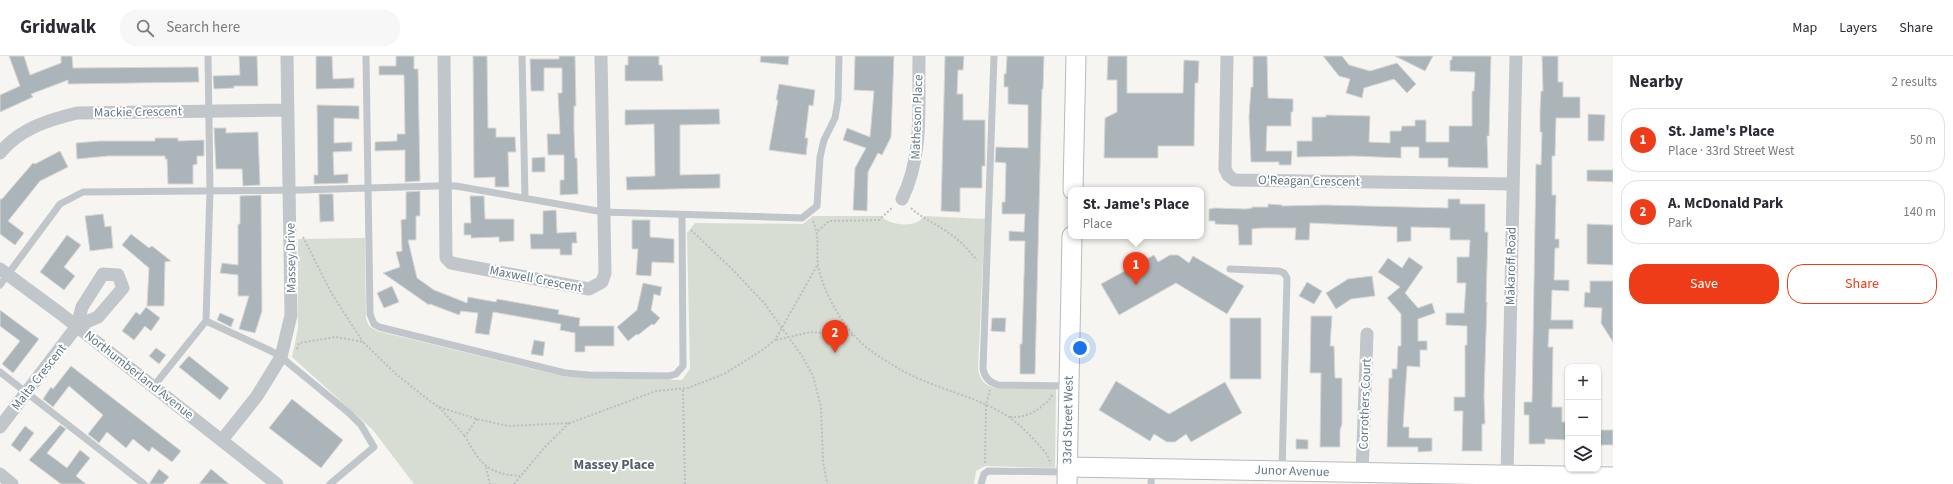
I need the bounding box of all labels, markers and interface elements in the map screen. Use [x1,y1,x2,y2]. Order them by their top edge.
search box [120,10,400,46]
text: Gridwalk [20,14,96,41]
icon: search [134,17,156,39]
text: Search here [166,17,240,38]
text: Map [1792,18,1817,38]
text: Layers [1839,18,1877,38]
text: Share [1899,18,1933,38]
text: Nearby [1629,70,1683,94]
text: 2 results [1892,73,1937,91]
street label: Matheson Place [907,74,927,160]
street label: Mackie Crescent [94,102,183,122]
text: St. Jame's Place [1668,121,1775,142]
text: 1 [1640,131,1646,149]
text: 50 m [1910,131,1936,149]
text: Place · 33rd Street West [1668,142,1794,160]
street label: O'Reagan Crescent [1258,171,1361,191]
popup [1068,187,1204,239]
text: A. McDonald Park [1668,193,1783,214]
text: St. Jame's Place [1083,194,1189,215]
text: 2 [1640,203,1646,221]
text: 140 m [1903,203,1936,221]
text: Park [1668,214,1692,232]
text: Place [1083,215,1112,233]
street label: Massey Drive [281,223,301,293]
street label: Makaroff Road [1501,227,1521,305]
pin: 1 [1123,252,1149,285]
street label: Maxwell Crescent [488,261,584,297]
button: Save [1629,264,1779,304]
button: Share [1787,264,1937,304]
pin: 2 [822,320,848,353]
street label: Northumberland Avenue [81,327,197,423]
your location [1070,338,1090,358]
street label: Malta Crescent [7,340,71,414]
street label: Corrothers Court [1354,358,1376,450]
map controls [1565,364,1601,472]
button: + [1565,364,1601,400]
street label: 33rd Street West [1058,375,1078,464]
button: − [1565,400,1601,436]
button: layers [1565,436,1601,472]
district label: Massey Place [574,455,654,475]
street label: Junor Avenue [1254,461,1330,481]

